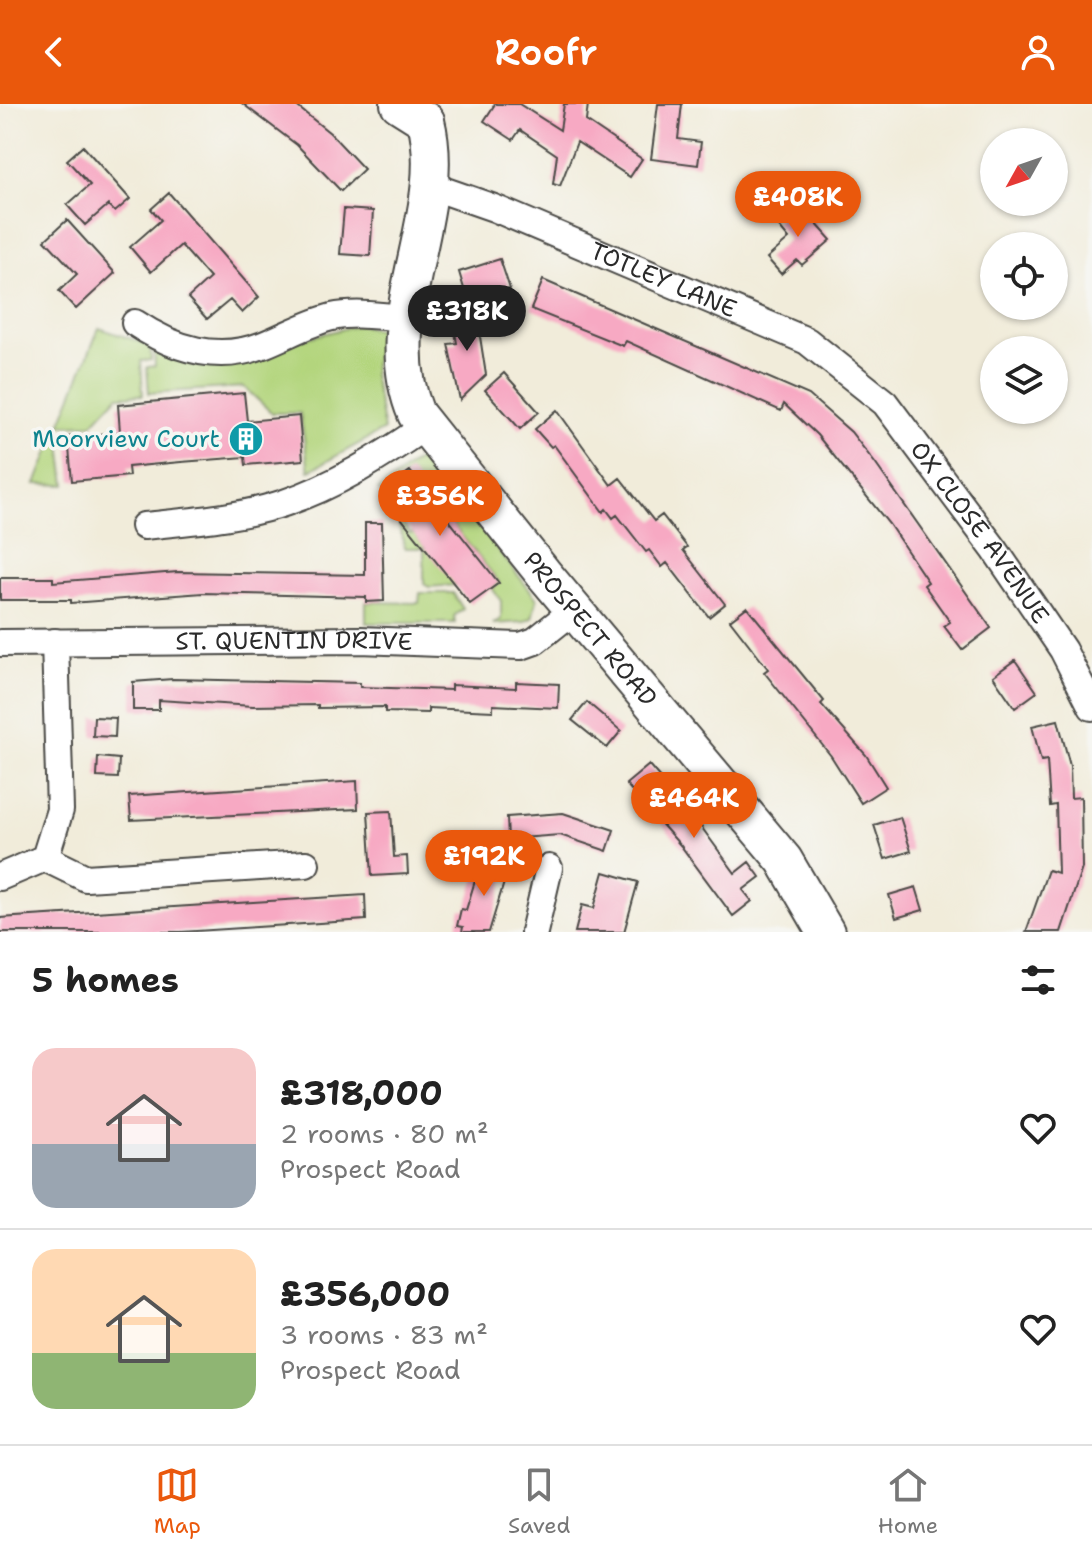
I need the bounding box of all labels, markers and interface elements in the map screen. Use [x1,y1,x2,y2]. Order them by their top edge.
text: Roofr [495,28,597,77]
icon: back [32,30,76,74]
icon: person [1016,30,1060,74]
north arrow [980,128,1068,216]
map controls [980,128,1068,424]
pin: £408K [742,171,854,239]
text: £408K [753,179,843,214]
button: locate [980,232,1068,320]
street label: TOTLEY LANE [585,235,742,325]
pin: £318K [411,285,523,353]
text: £318K [426,293,508,328]
button: layers [980,336,1068,424]
building icon: Moorview Court [227,420,265,458]
place label: Moorview Court [32,423,220,455]
street label: OX CLOSE AVENUE [903,435,1056,630]
pin: £356K [384,470,496,538]
text: £356K [396,478,484,513]
street label: PROSPECT ROAD [516,545,664,713]
street label: ST. QUENTIN DRIVE [175,624,413,658]
pin: £464K [638,772,750,840]
text: £464K [649,780,739,815]
pin: £192K [428,830,540,898]
text: £192K [443,838,525,873]
text: 5 homes [32,957,179,1003]
icon: filters [1016,958,1060,1002]
text: £318,000 [280,1070,443,1116]
icon: home [96,1080,192,1176]
icon: heart [1016,1106,1060,1150]
text: 2 rooms · 80 m² [280,1116,489,1151]
text: Prospect Road [280,1151,461,1186]
text: £356,000 [280,1271,450,1317]
icon: home [96,1281,192,1377]
icon: heart [1016,1307,1060,1351]
text: 3 rooms · 83 m² [280,1317,488,1352]
text: Prospect Road [280,1352,461,1387]
tab: Map [154,1463,201,1540]
tab: Saved [508,1463,571,1540]
tab: Home [878,1463,938,1540]

